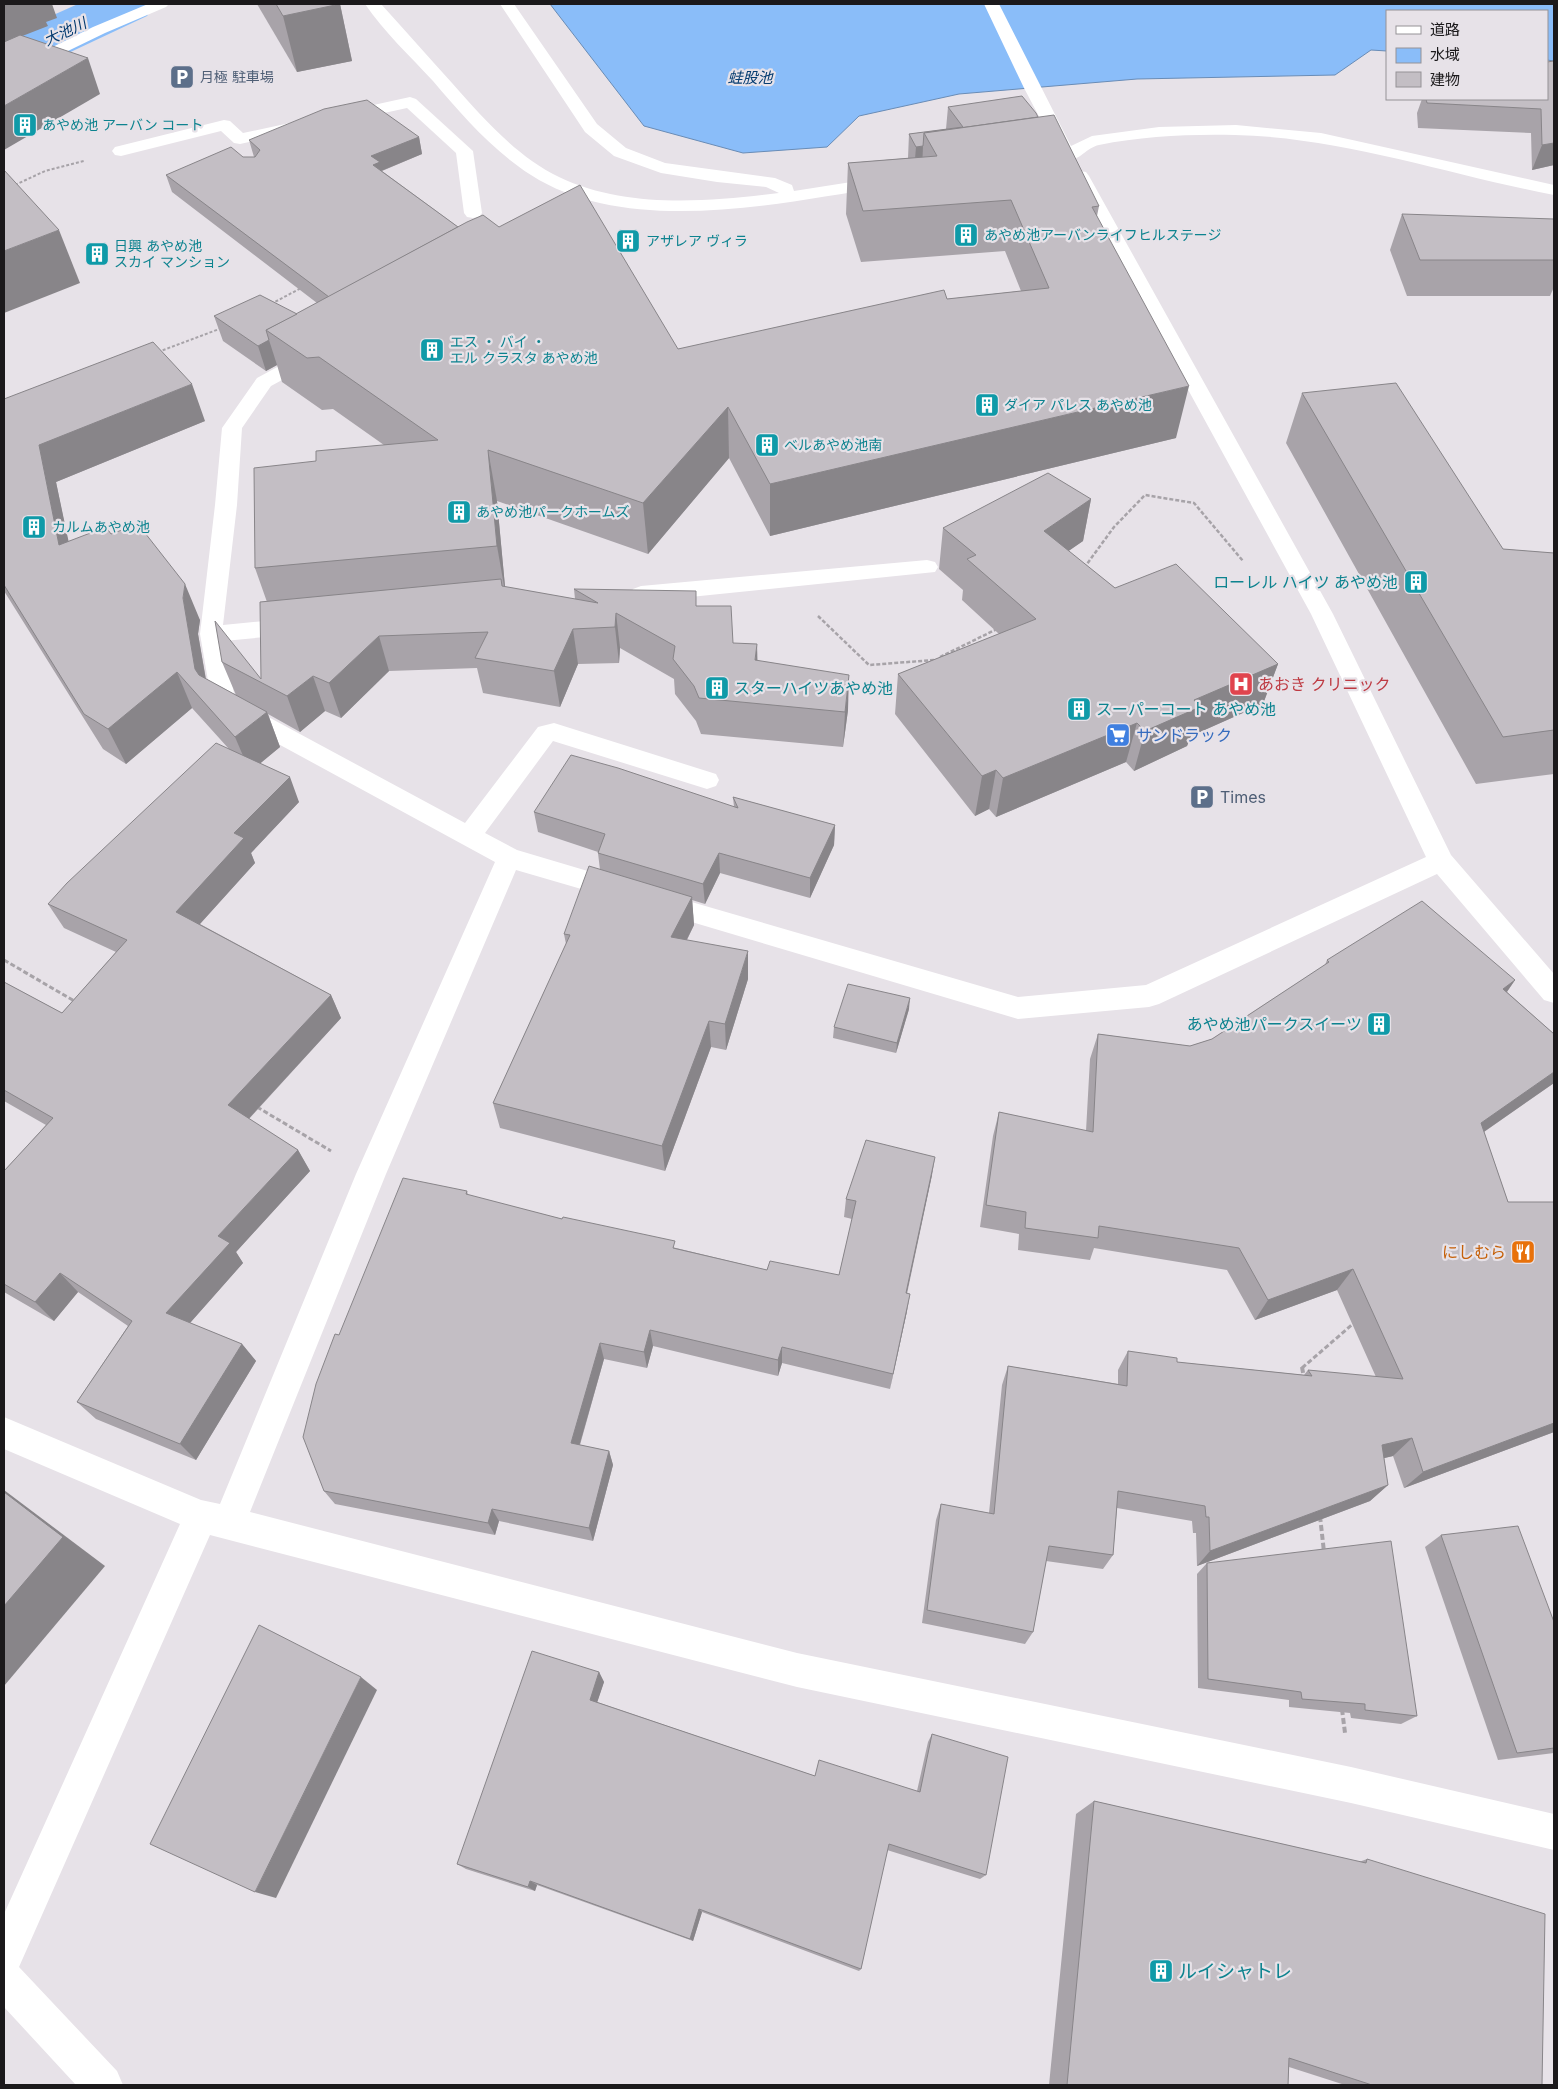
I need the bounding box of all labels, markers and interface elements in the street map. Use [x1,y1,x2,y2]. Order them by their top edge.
legend [1386,10,1548,100]
water label: 大池川 [40,13,91,50]
text: 道路 [1430,20,1460,39]
text: 水域 [1430,45,1460,64]
parking icon: 月極 駐車場 [169,64,195,90]
place label: 月極 駐車場 [200,68,274,85]
water label: 蛙股池 [727,68,774,87]
text: 建物 [1430,70,1460,89]
building icon: あやめ池 アーバン コート [12,112,38,138]
place label: あやめ池 アーバン コート [42,116,204,133]
building icon: あやめ池アーバンライフヒルステージ [953,222,979,248]
place label: あやめ池アーバンライフヒルステージ [984,226,1221,243]
building icon: アザレア ヴィラ [615,228,641,254]
place label: アザレア ヴィラ [646,232,748,249]
place label: 日興 あやめ池 スカイ マンション [114,237,230,270]
building icon: 日興 あやめ池 スカイ マンション [84,241,110,267]
place label: エス ・ バイ ・ エル クラスタ あやめ池 [450,333,598,366]
building icon: エス ・ バイ ・ エル クラスタ あやめ池 [419,337,445,363]
building icon: ダイア パレス あやめ池 [974,392,1000,418]
place label: ダイア パレス あやめ池 [1004,396,1152,413]
building icon: ベルあやめ池南 [754,432,780,458]
place label: ベルあやめ池南 [784,436,882,453]
building icon: あやめ池パークホームズ [446,499,472,525]
place label: あやめ池パークホームズ [476,503,630,520]
building icon: カルムあやめ池 [21,514,47,540]
place label: カルムあやめ池 [52,518,150,535]
building icon: ローレル ハイツ あやめ池 [1403,569,1429,595]
place label: ローレル ハイツ あやめ池 [1213,572,1398,592]
hospital icon: あおき クリニック [1228,671,1254,697]
place label: あおき クリニック [1258,674,1391,694]
building icon: スターハイツあやめ池 [704,675,730,701]
place label: スターハイツあやめ池 [734,678,893,698]
building icon: スーパーコート あやめ池 [1066,696,1092,722]
place label: スーパーコート あやめ池 [1096,699,1276,719]
supermarket icon: サンドラック [1105,722,1131,748]
place label: サンドラック [1136,725,1232,745]
parking icon: Times [1189,784,1215,810]
place label: Times [1220,787,1266,807]
building icon: あやめ池パークスイーツ [1366,1011,1392,1037]
place label: あやめ池パークスイーツ [1187,1014,1362,1034]
restaurant icon: にしむら [1510,1239,1536,1265]
place label: にしむら [1442,1242,1506,1262]
building icon: ルイシャトレ [1148,1958,1174,1984]
place label: ルイシャトレ [1178,1960,1292,1983]

